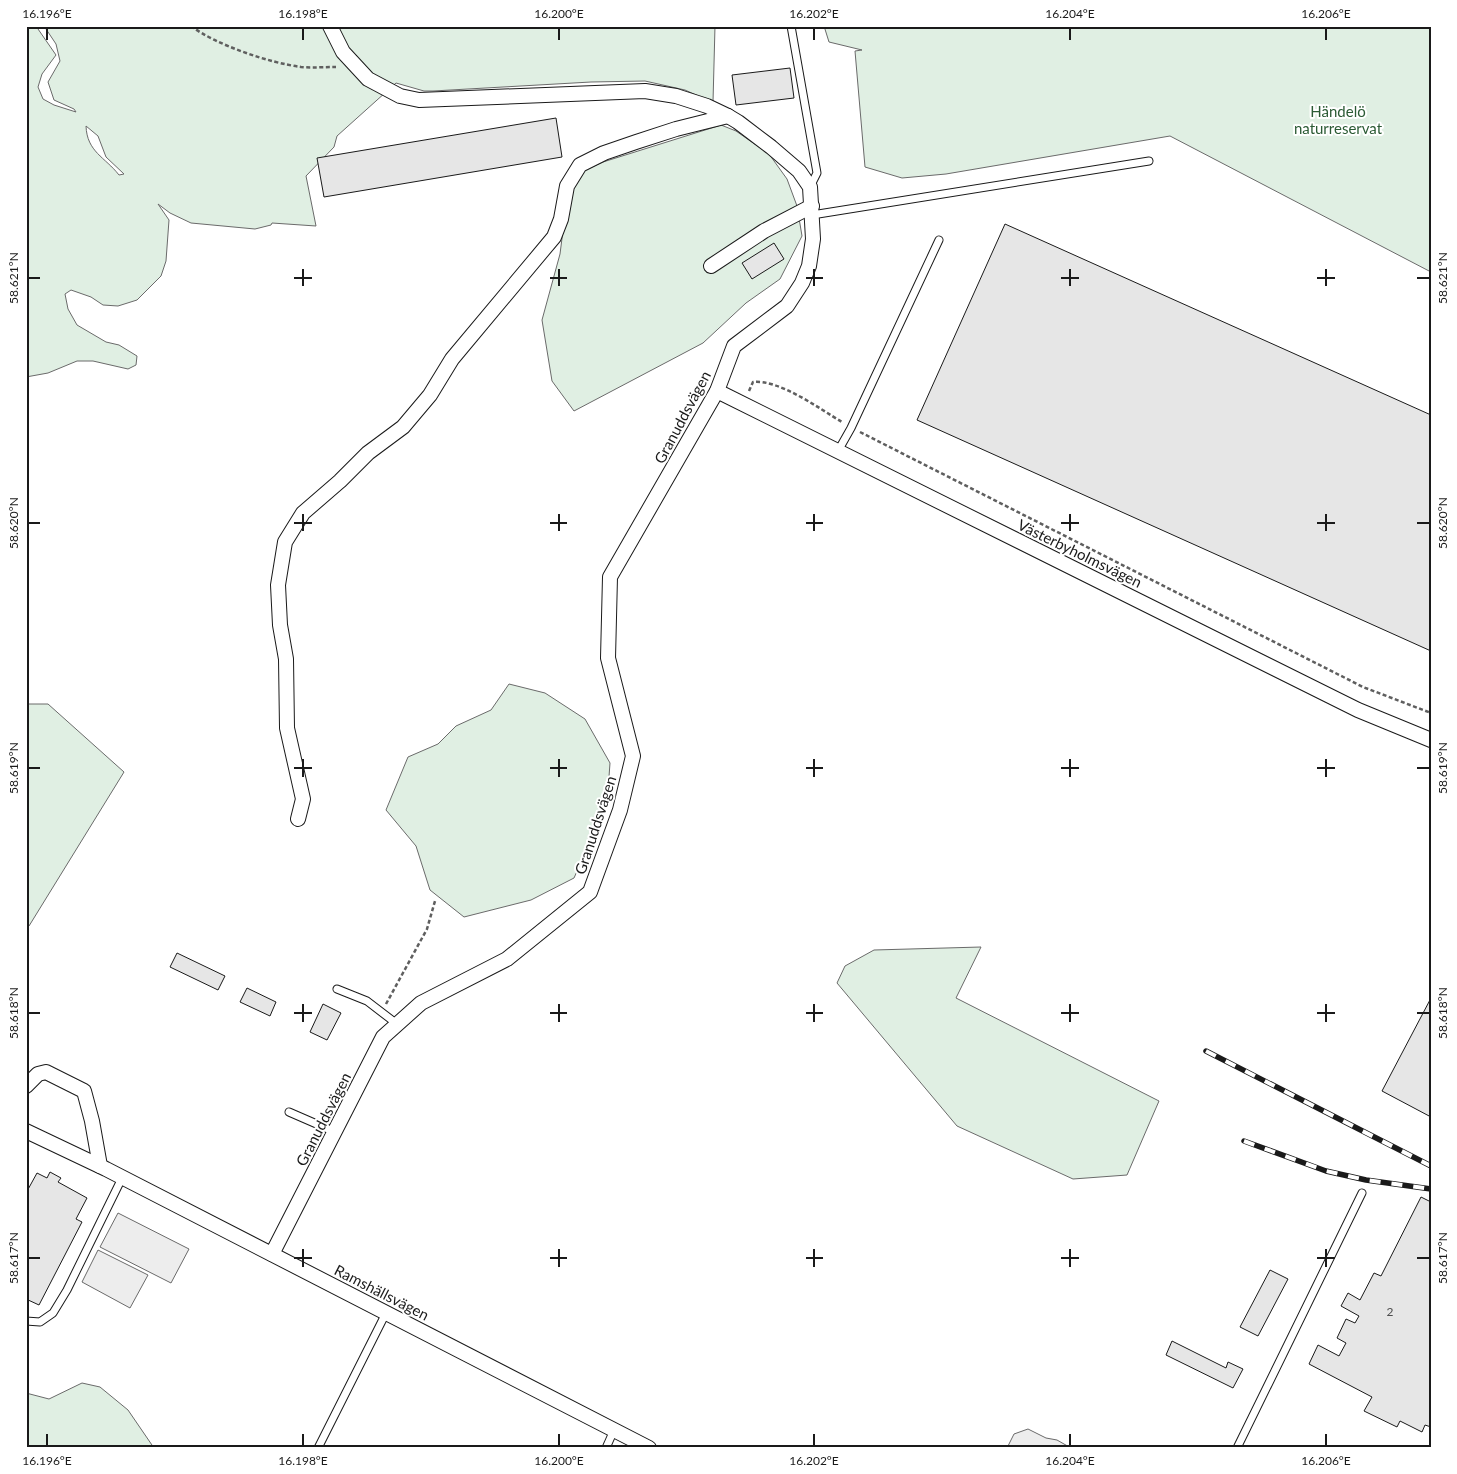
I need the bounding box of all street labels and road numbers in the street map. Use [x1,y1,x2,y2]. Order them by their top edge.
street label: Granuddsvägen [650,368,714,466]
street label: Västerbyholmsvägen [1015,515,1145,591]
street label: Granuddsvägen [571,773,619,877]
street label: Granuddsvägen [292,1069,354,1169]
street label: Ramshällsvägen [332,1260,432,1324]

